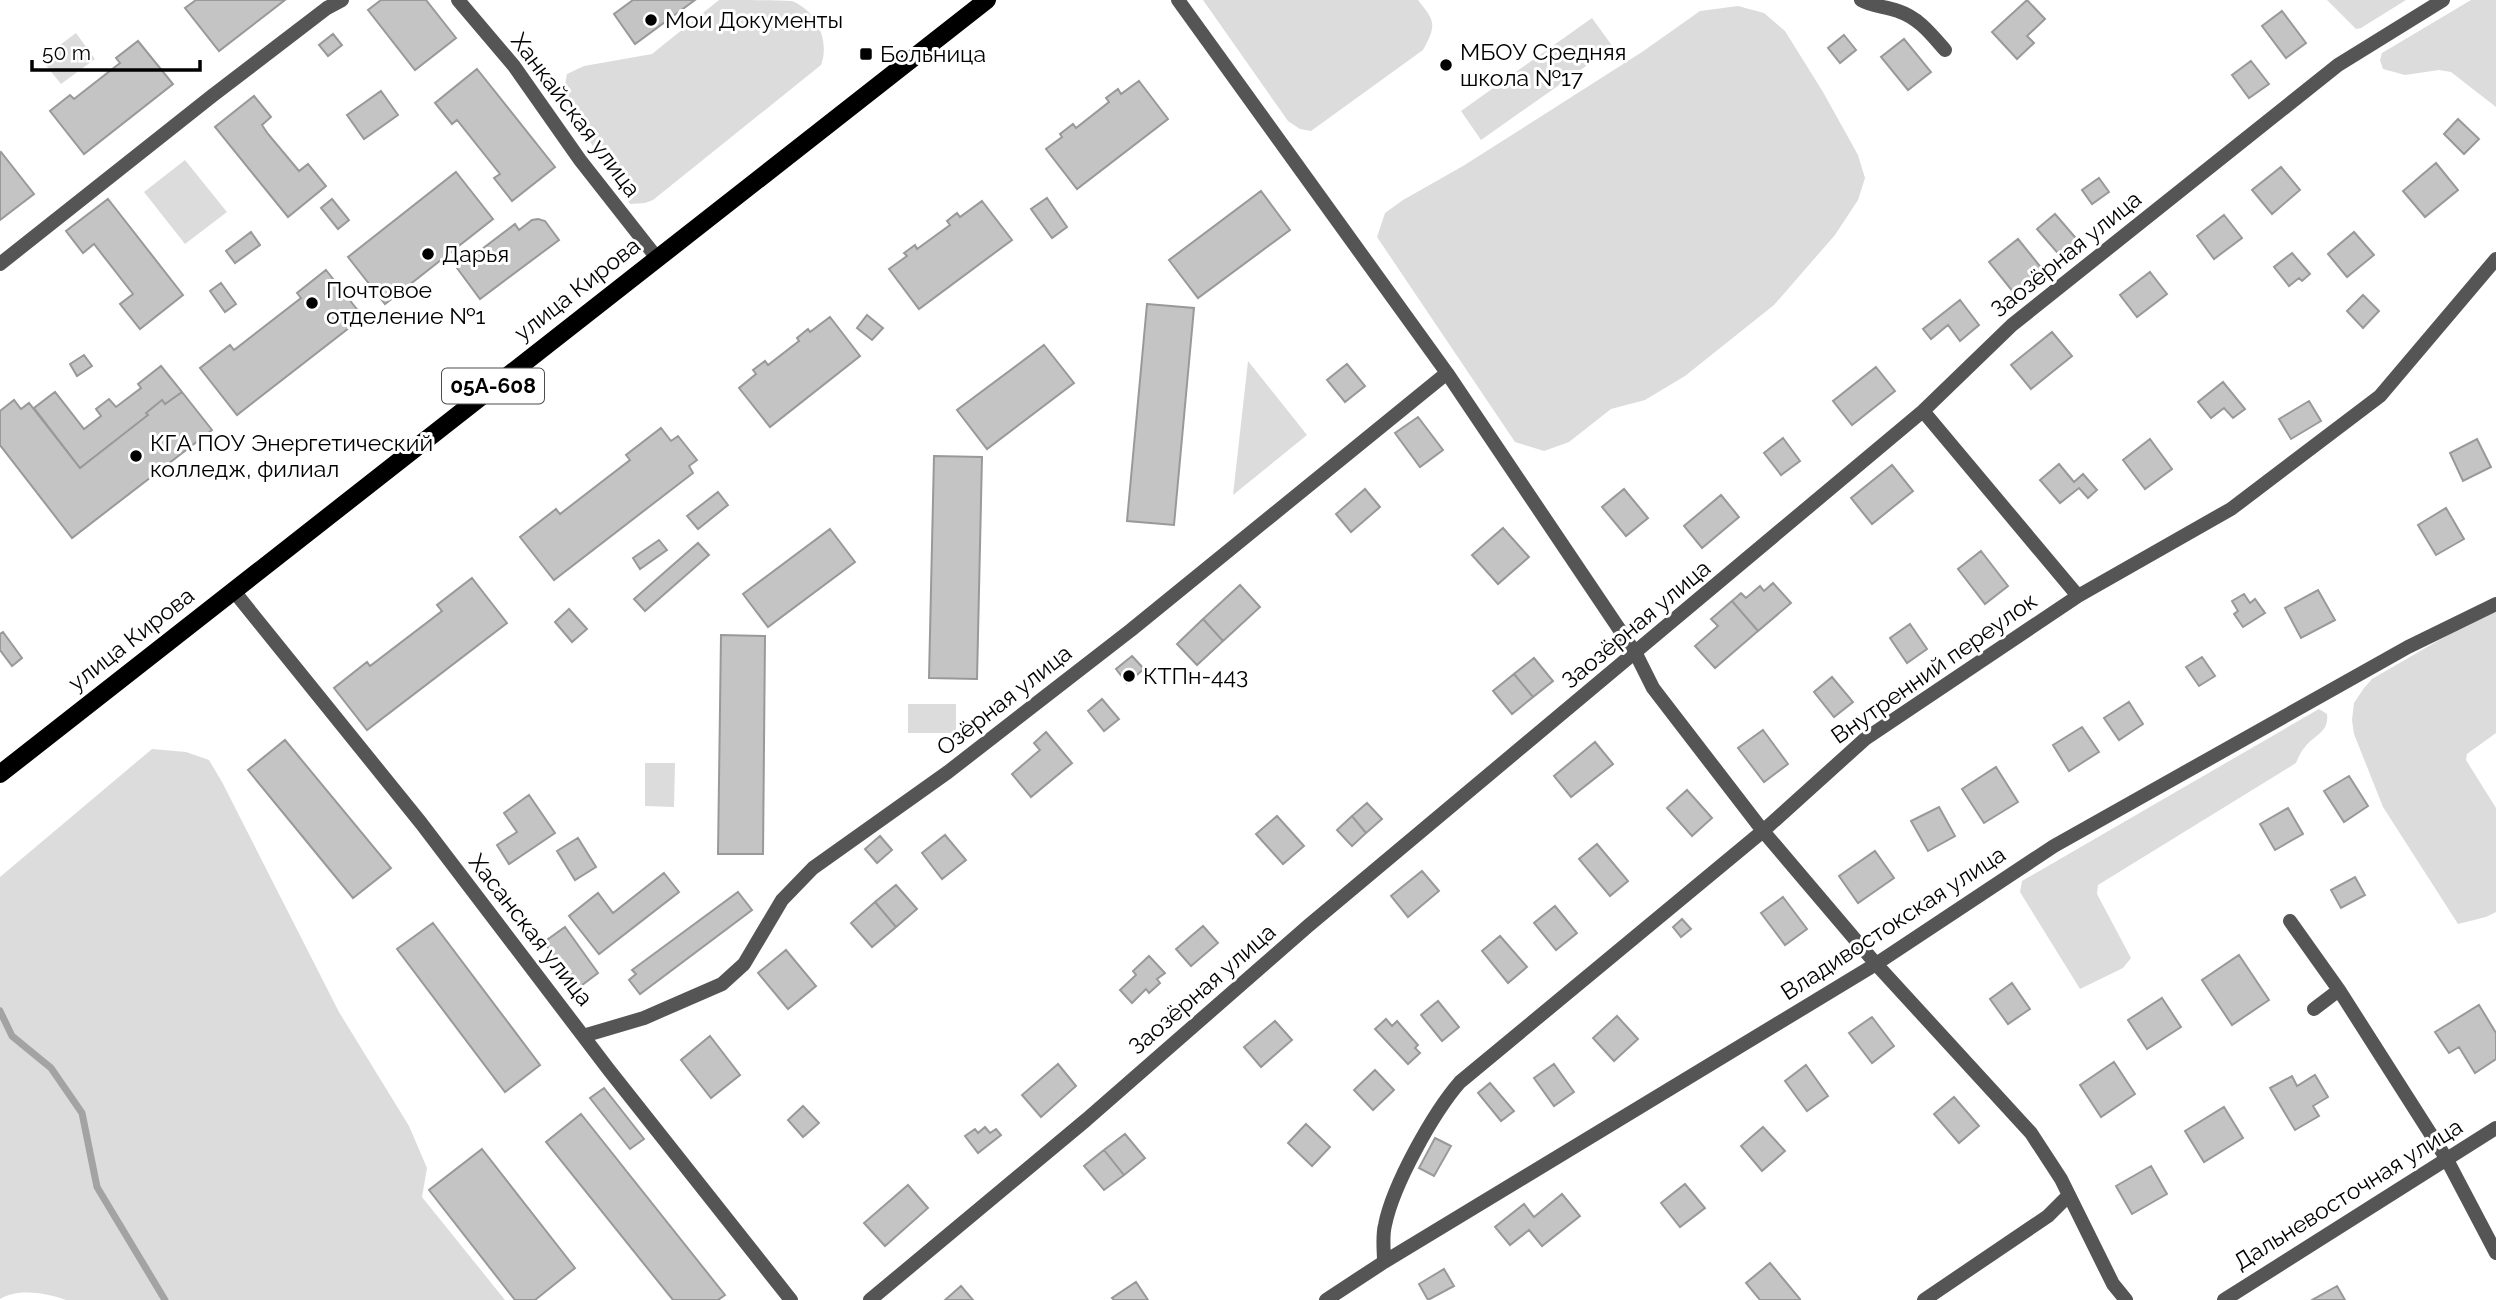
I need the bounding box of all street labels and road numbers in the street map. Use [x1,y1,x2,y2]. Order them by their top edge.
street label: Ханкайская улица [506,28,647,202]
street label: Заозёрная улица [1985,185,2146,322]
street label: улица Кирова [509,231,645,346]
road number: 05А-608 [442,368,544,404]
street label: Заозёрная улица [1556,554,1715,693]
street label: улица Кирова [63,581,199,696]
street label: Внутренний переулок [1826,586,2042,749]
street label: Озёрная улица [931,639,1077,761]
street label: Владивостокская улица [1776,840,2010,1005]
street label: Хасанская улица [464,849,599,1011]
street label: Заозёрная улица [1123,918,1280,1060]
street label: Дальневосточная улица [2229,1112,2467,1275]

